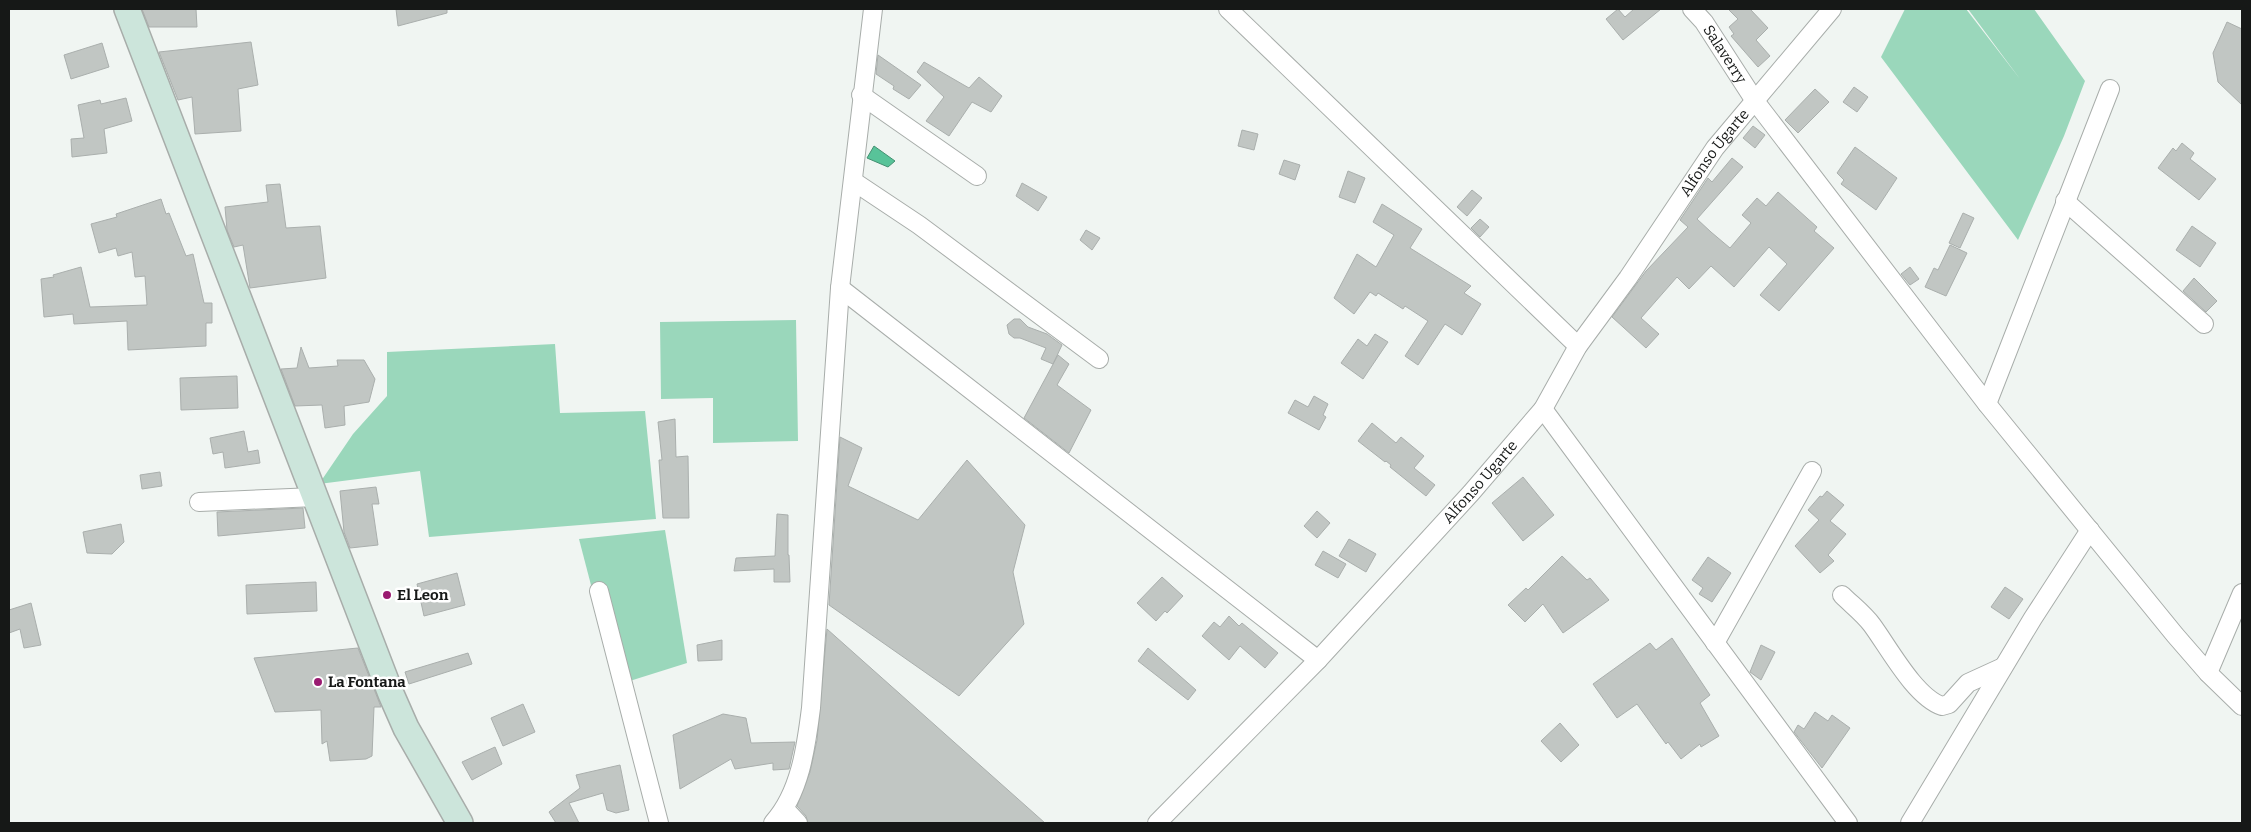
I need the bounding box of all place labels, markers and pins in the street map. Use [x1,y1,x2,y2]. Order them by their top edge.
place label: El Leon [397,586,449,604]
marker: El Leon [381,589,393,601]
place label: La Fontana [328,673,406,691]
marker: La Fontana [312,676,324,688]

